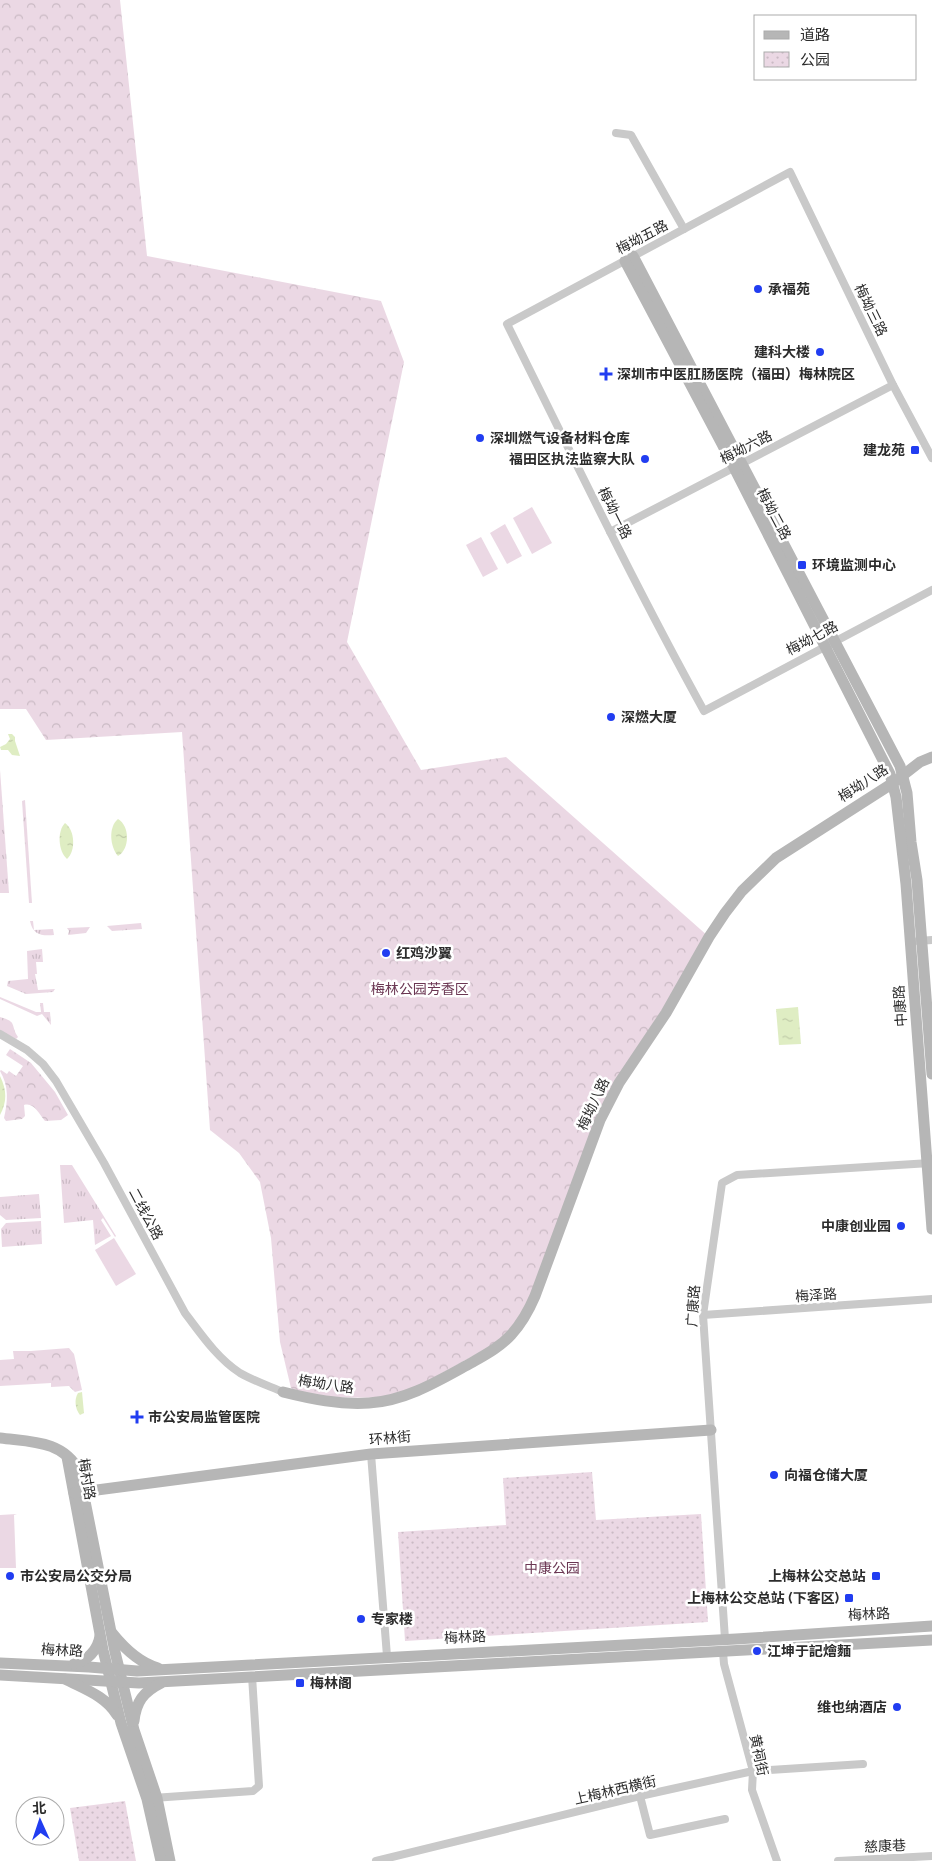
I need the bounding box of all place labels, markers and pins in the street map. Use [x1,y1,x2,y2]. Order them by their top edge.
place label: 承福苑 [768,281,810,297]
marker: 承福苑 [752,283,764,295]
place label: 建科大楼 [754,344,810,360]
marker: 建科大楼 [814,346,826,358]
place label: 深圳市中医肛肠医院（福田）梅林院区 [617,366,855,382]
marker: 深圳市中医肛肠医院（福田）梅林院区 [599,367,613,381]
place label: 深圳燃气设备材料仓库 [490,430,630,446]
marker: 深圳燃气设备材料仓库 [474,432,486,444]
place label: 建龙苑 [863,442,905,458]
marker: 建龙苑 [909,444,921,456]
place label: 福田区执法监察大队 [509,451,635,467]
marker: 福田区执法监察大队 [639,453,651,465]
place label: 环境监测中心 [812,557,896,573]
marker: 环境监测中心 [796,559,808,571]
place label: 深燃大厦 [621,709,677,725]
marker: 深燃大厦 [605,711,617,723]
place label: 红鸡沙翼 [396,945,452,961]
marker: 红鸡沙翼 [380,947,392,959]
place label: 中康创业园 [821,1218,891,1234]
marker: 中康创业园 [895,1220,907,1232]
place label: 市公安局监管医院 [148,1409,260,1425]
marker: 市公安局监管医院 [130,1410,144,1424]
place label: 向福仓储大厦 [784,1467,868,1483]
marker: 向福仓储大厦 [768,1469,780,1481]
place label: 市公安局公交分局 [20,1568,132,1584]
place label: 上梅林公交总站 [768,1568,866,1584]
marker: 市公安局公交分局 [4,1570,16,1582]
marker: 上梅林公交总站 [870,1570,882,1582]
place label: 上梅林公交总站 (下客区) [687,1590,839,1606]
marker: 上梅林公交总站 (下客区) [843,1592,855,1604]
place label: 专家楼 [371,1611,413,1627]
marker: 专家楼 [355,1613,367,1625]
place label: 江坤于記燴麵 [767,1643,851,1659]
marker: 江坤于記燴麵 [751,1645,763,1657]
place label: 梅林阁 [310,1675,352,1691]
marker: 梅林阁 [294,1677,306,1689]
place label: 维也纳酒店 [817,1699,887,1715]
marker: 维也纳酒店 [891,1701,903,1713]

